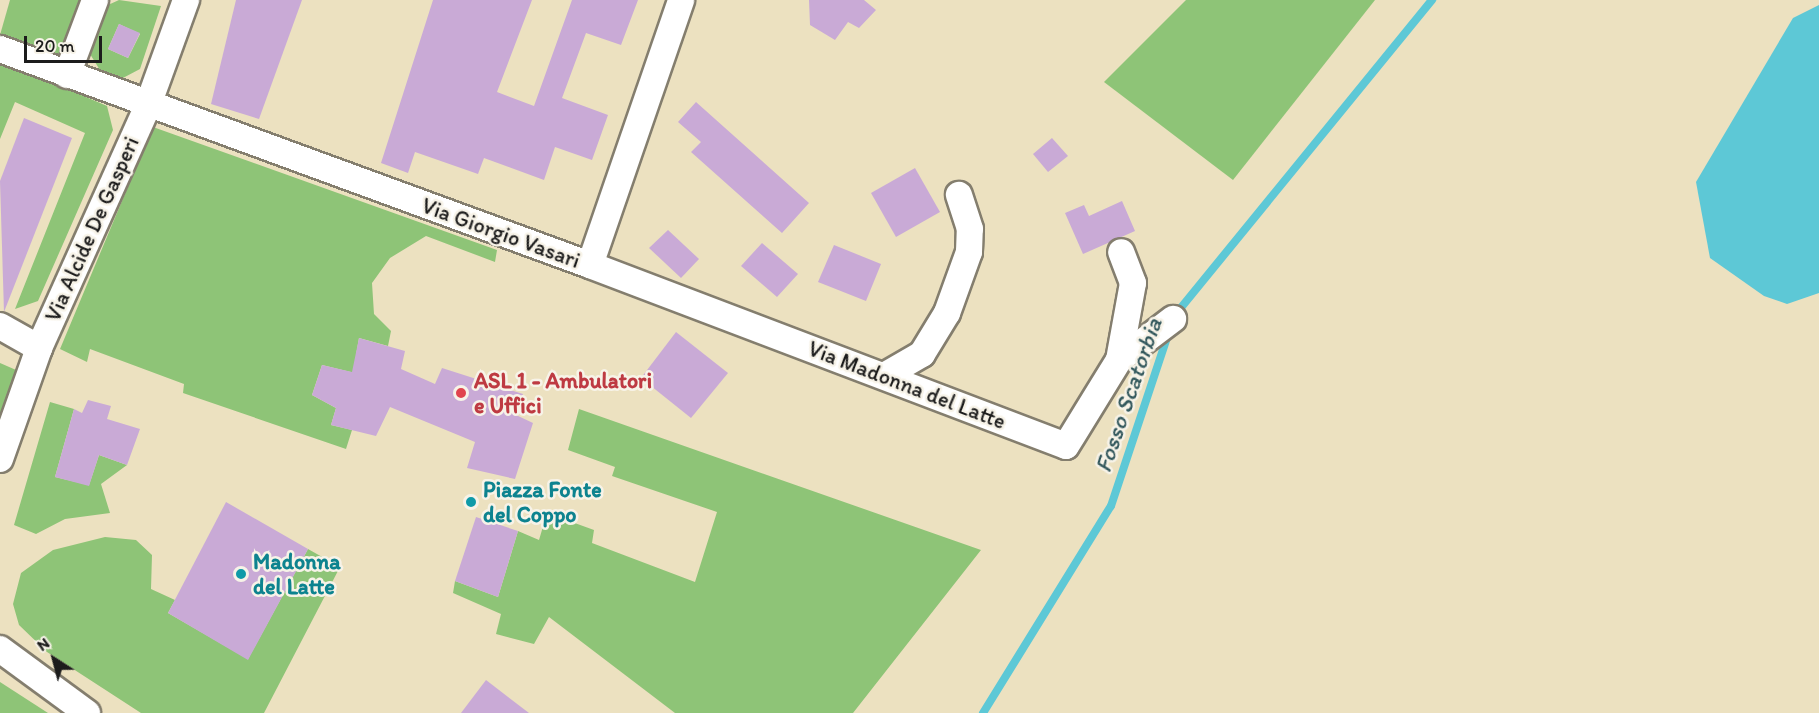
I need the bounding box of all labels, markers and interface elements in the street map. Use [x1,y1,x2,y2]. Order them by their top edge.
scale bar [27,24,105,62]
text: 20 m [35,35,75,57]
street label: Via Alcide De Gasperi [39,132,145,326]
street label: Via Giorgio Vasari [418,192,584,274]
water label: Fosso Scatorbia [1088,314,1168,476]
street label: Via Madonna del Latte [805,335,1009,435]
place label: ASL 1 - Ambulatori e Uffici [474,367,652,418]
marker: ASL 1 - Ambulatori e Uffici [452,384,470,402]
place label: Piazza Fonte del Coppo [483,476,602,528]
marker: Piazza Fonte del Coppo [464,495,478,509]
place label: Madonna del Latte [253,548,341,600]
marker: Madonna del Latte [234,567,248,581]
north arrow [24,629,84,689]
text: N [33,633,53,655]

